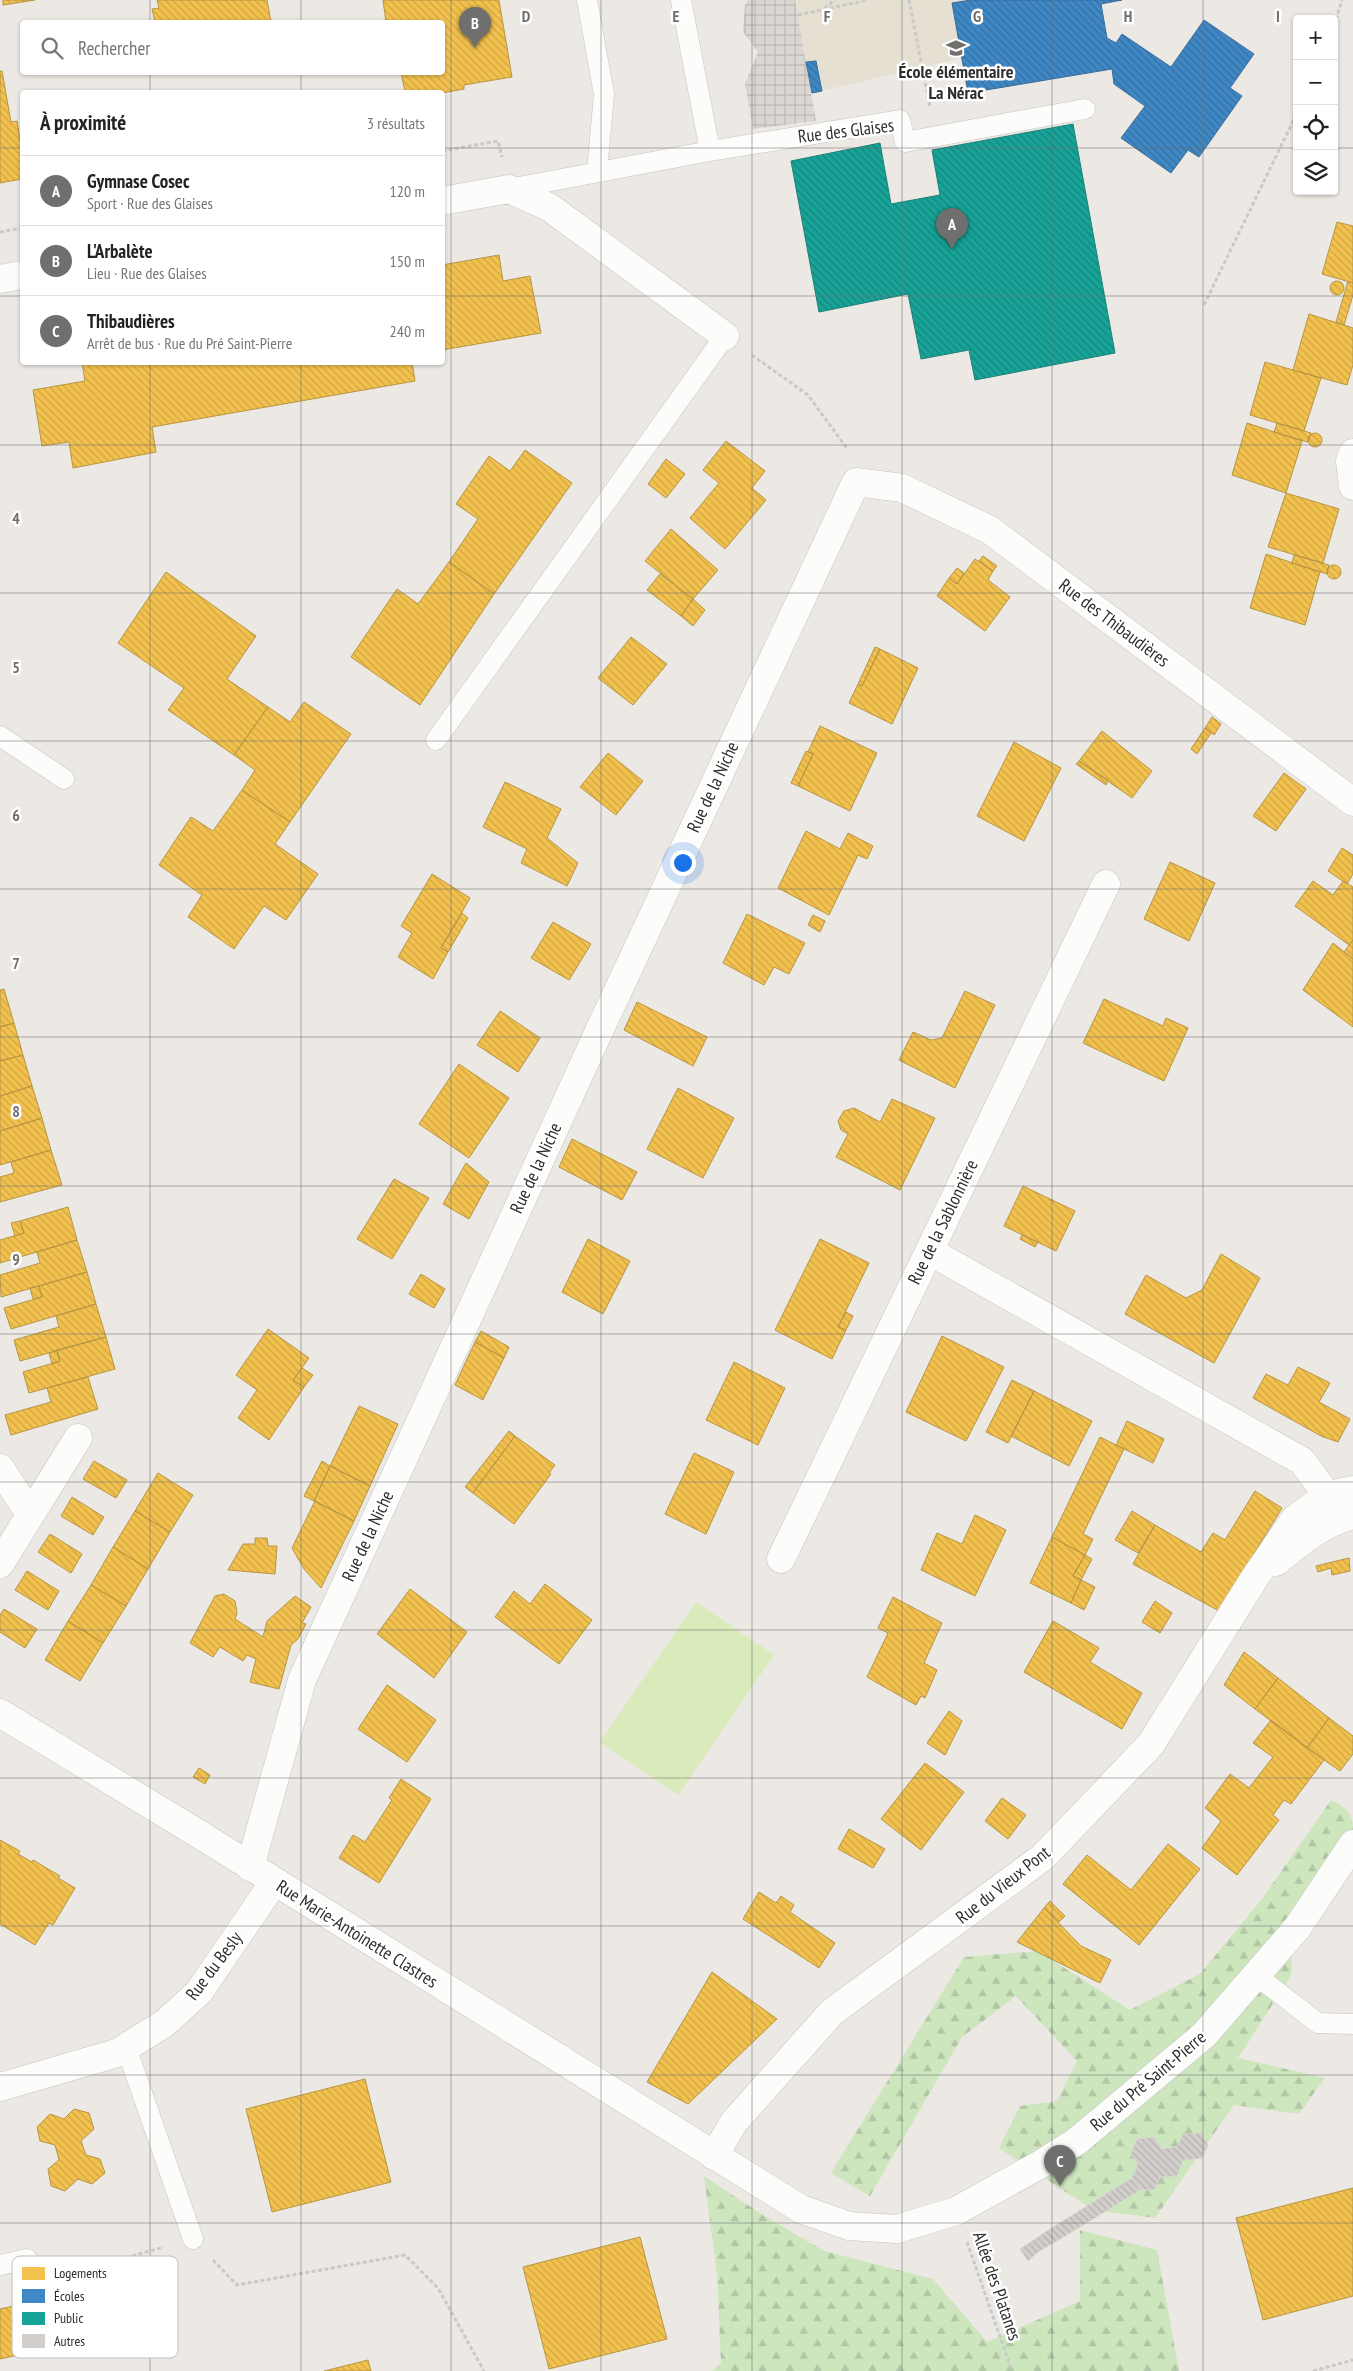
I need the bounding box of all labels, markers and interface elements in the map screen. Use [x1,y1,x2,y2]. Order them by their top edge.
text: D [522,6,531,26]
text: E [673,6,680,26]
text: F [824,6,831,26]
text: G [973,6,981,26]
text: H [1124,6,1132,26]
text: I [1276,6,1280,26]
pin: B [459,7,491,48]
map controls [1293,15,1338,195]
button: + [1293,15,1338,60]
search box [20,20,445,75]
icon: search [38,34,66,62]
text: Rechercher [78,36,150,60]
school or university icon: École élémentaire La Nérac [945,37,967,59]
place label: École élémentaire La Nérac [899,60,1014,104]
button: − [1293,60,1338,105]
button: locate [1293,105,1338,150]
text: À proximité [40,109,126,136]
text: 3 résultats [367,113,425,133]
street label: Rue des Glaises [797,113,895,148]
button: layers [1293,150,1338,195]
text: Gymnase Cosec [87,169,190,193]
text: A [52,181,60,201]
text: 120 m [390,181,425,201]
text: Sport · Rue des Glaises [87,193,213,213]
pin: A [936,208,968,249]
text: L'Arbalète [87,239,153,263]
text: B [52,251,60,271]
text: 150 m [390,251,425,271]
text: Lieu · Rue des Glaises [87,263,207,283]
text: Thibaudières [87,309,175,333]
text: C [52,321,60,341]
text: 240 m [390,321,425,341]
text: Arrêt de bus · Rue du Pré Saint-Pierre [87,333,292,353]
text: 4 [12,508,20,528]
street label: Rue des Thibaudières [1054,573,1174,672]
text: 5 [12,657,20,677]
street label: Rue de la Niche [682,738,744,836]
text: 6 [12,805,20,825]
your location [670,850,696,876]
text: 7 [12,953,20,973]
text: 8 [12,1101,20,1121]
street label: Rue de la Niche [505,1119,567,1217]
street label: Rue de la Sablonnière [902,1156,983,1288]
text: 9 [12,1249,20,1269]
street label: Rue de la Niche [337,1487,399,1585]
street label: Rue du Vieux Pont [951,1841,1054,1929]
street label: Rue Marie-Antoinette Clastres [272,1875,442,1993]
street label: Rue du Besly [180,1927,247,2005]
street label: Rue du Pré Saint-Pierre [1085,2025,1210,2136]
pin: C [1044,2145,1076,2186]
street label: Allée des Platanes [968,2228,1027,2343]
legend [12,2256,178,2358]
text: Logements [54,2264,107,2282]
text: Écoles [54,2287,85,2305]
text: Public [54,2309,83,2327]
text: Autres [54,2332,85,2350]

